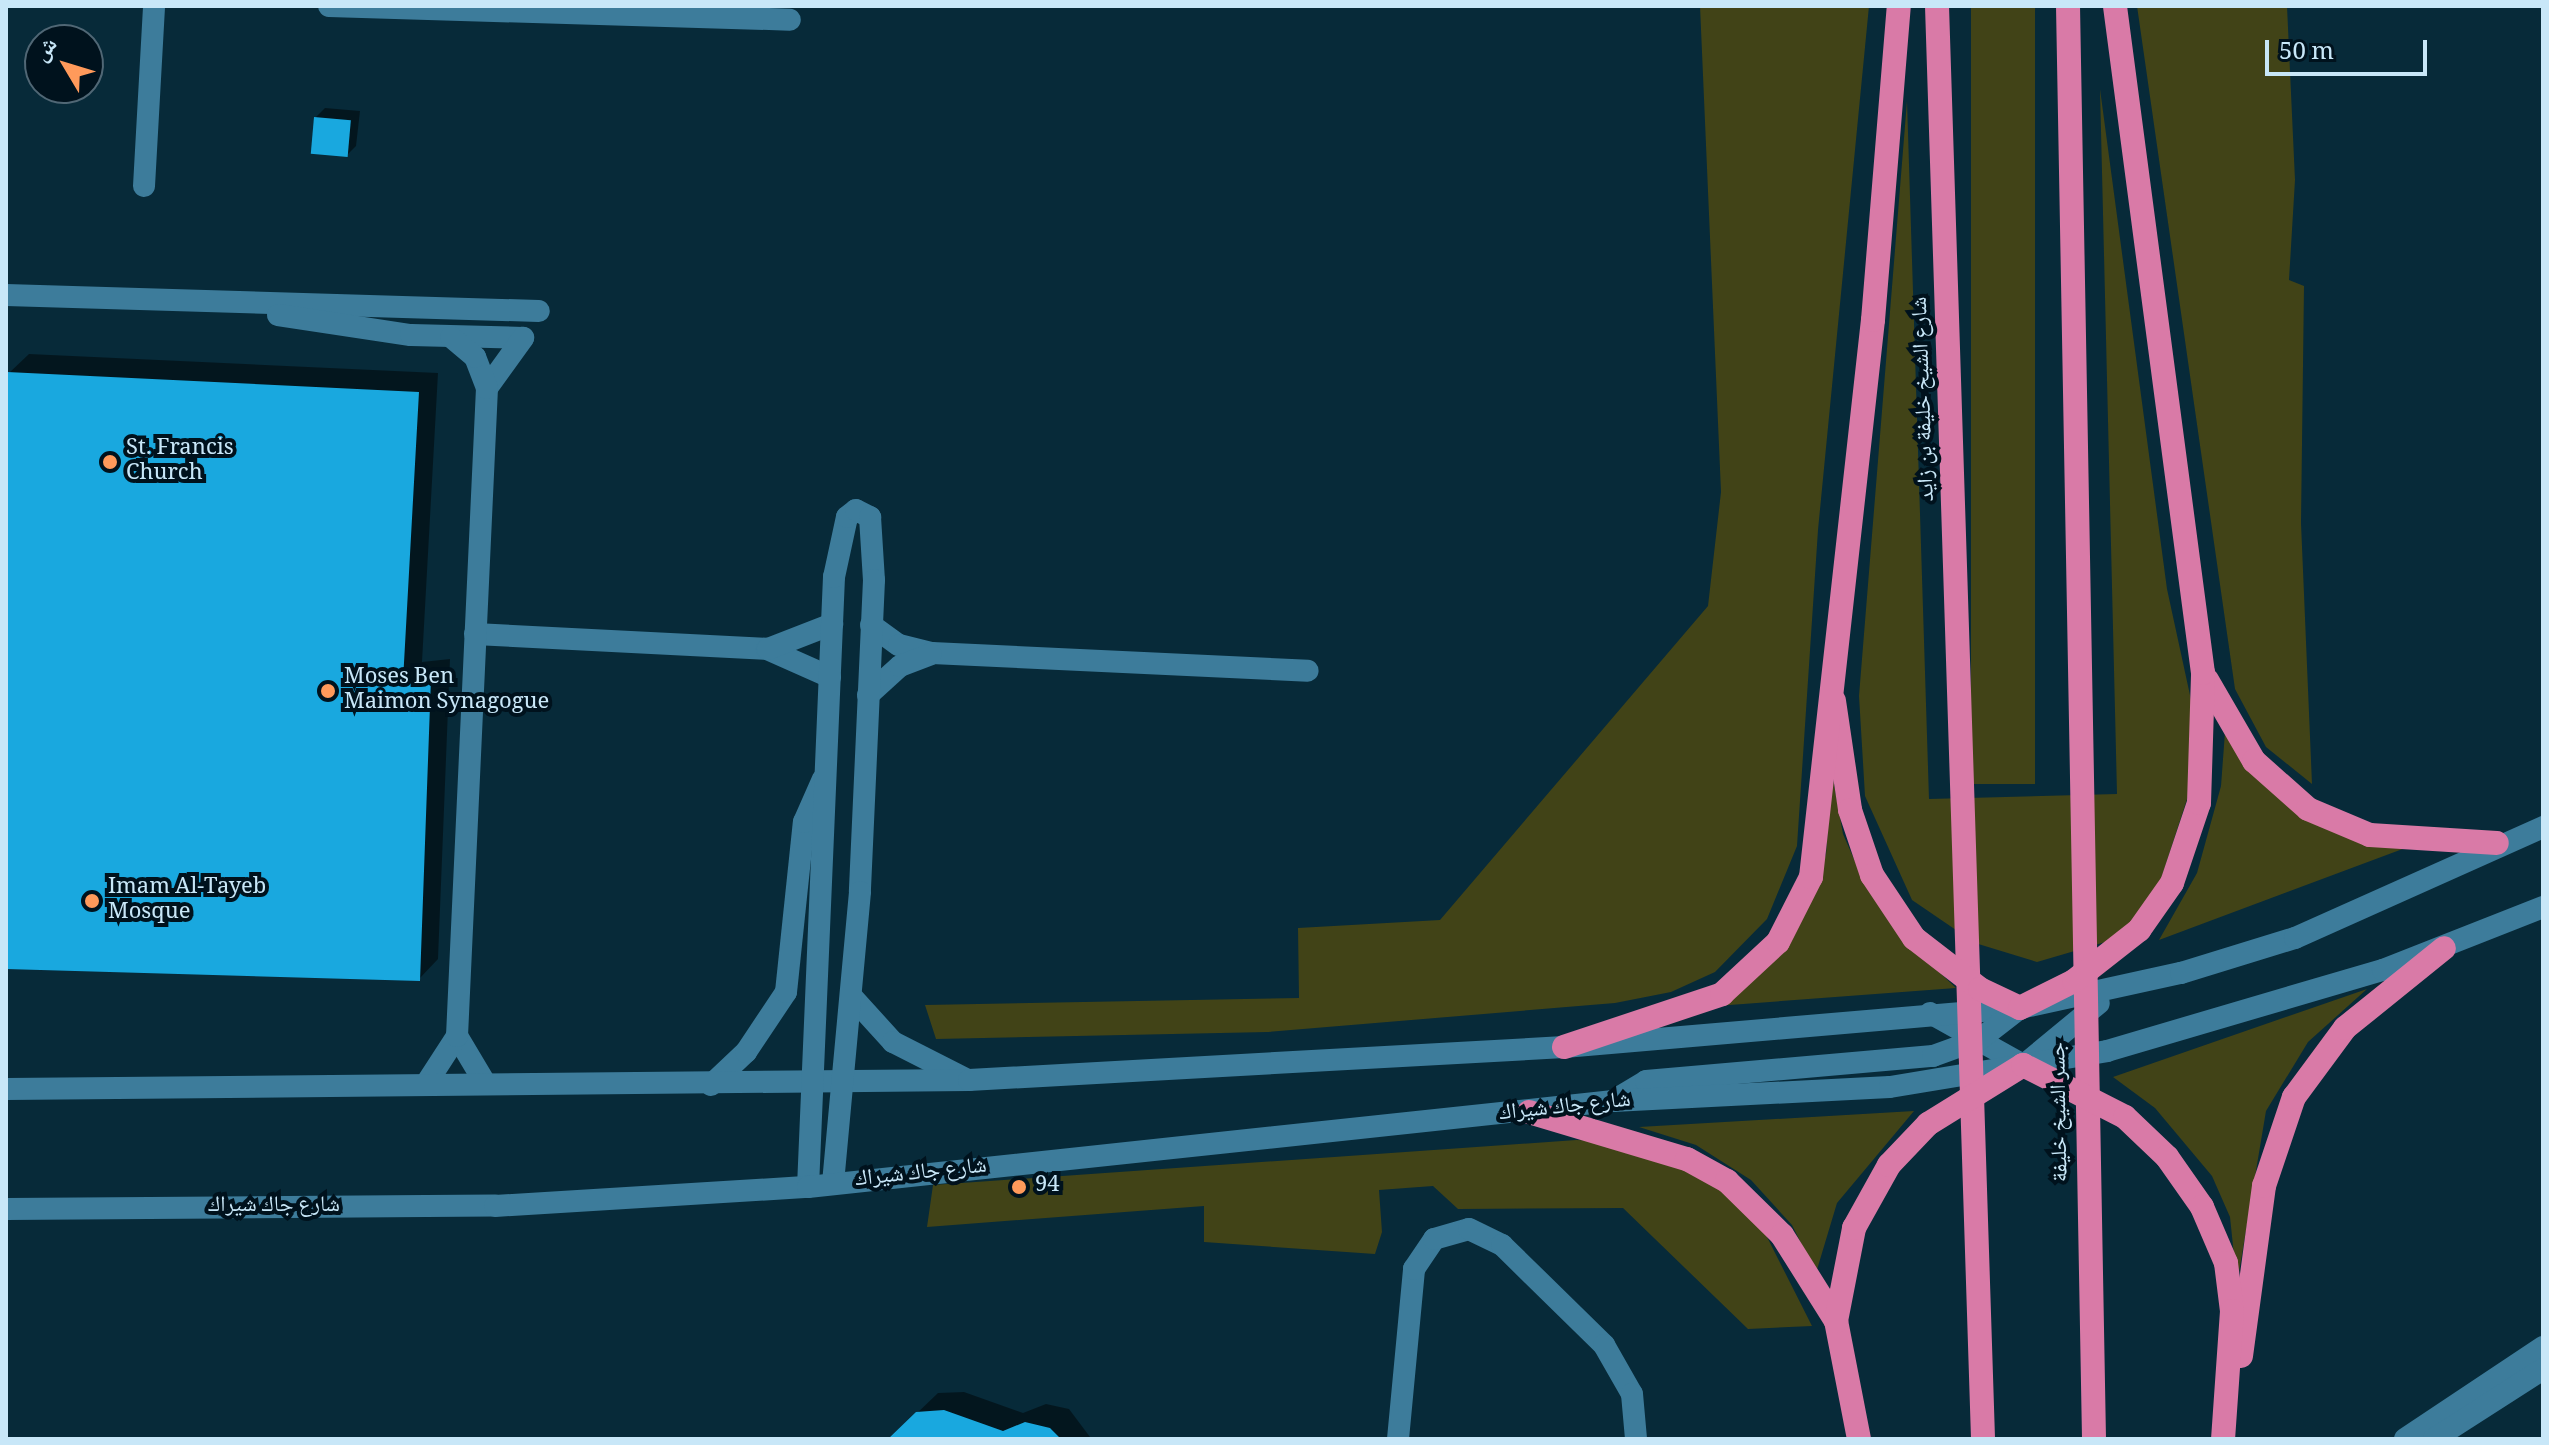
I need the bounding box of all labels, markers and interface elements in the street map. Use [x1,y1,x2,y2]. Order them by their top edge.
north arrow [24,24,104,104]
scale bar [2269,24,2431,74]
text: ش [25,30,69,71]
text: 50 m [2279,33,2334,74]
street label: شارع الشيخ خليفة بن زايد [1908,296,1942,502]
place label: St. Francis Church [126,436,234,488]
marker: St. Francis Church [101,453,119,471]
place label: Moses Ben Maimon Synagogue [344,665,549,716]
marker: Moses Ben Maimon Synagogue [319,682,337,700]
place label: Imam Al-Tayeb Mosque [108,875,266,926]
marker: Imam Al-Tayeb Mosque [83,892,101,910]
street label: جسر الشيخ خليفة [2047,1042,2075,1182]
street label: شارع جاك شيراك [1498,1088,1632,1128]
street label: شارع جاك شيراك [854,1154,988,1194]
place label: 94 [1035,1174,1060,1200]
marker: 94 [1010,1178,1028,1196]
street label: شارع جاك شيراك [208,1194,340,1220]

